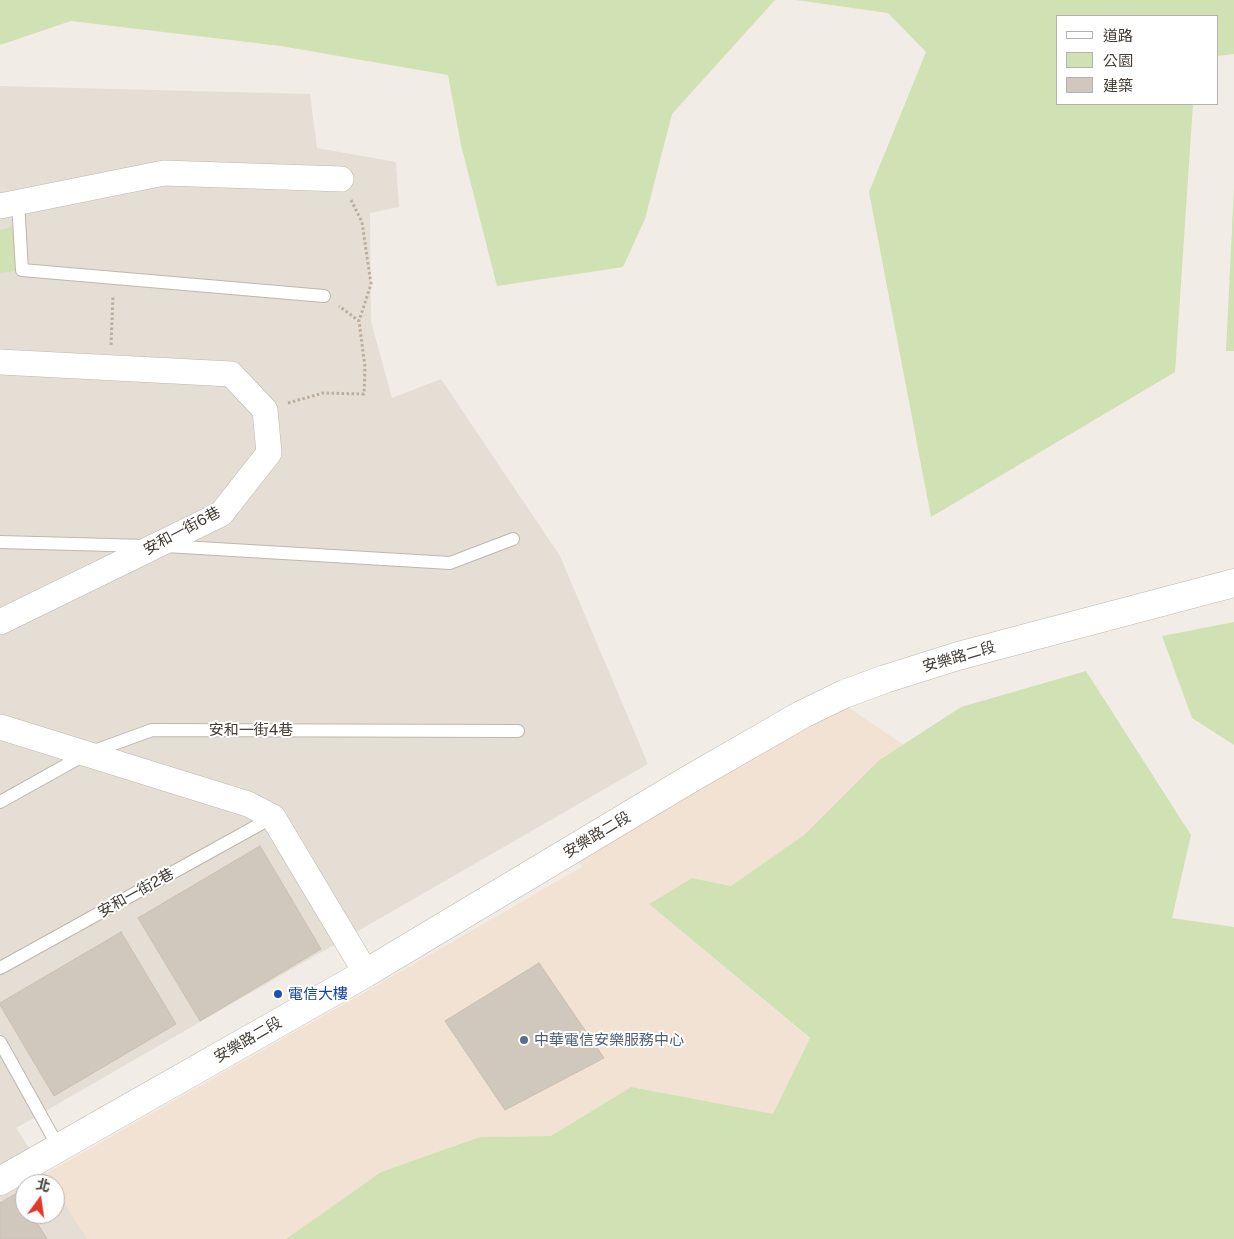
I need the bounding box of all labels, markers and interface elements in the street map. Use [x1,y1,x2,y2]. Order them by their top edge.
legend [1056,15,1219,105]
text: 道路 [1103,27,1133,44]
text: 公園 [1103,52,1133,69]
text: 建築 [1103,77,1133,94]
street label: 安和一街6巷 [141,503,223,559]
street label: 安樂路二段 [920,638,998,676]
street label: 安和一街4巷 [209,721,293,739]
street label: 安樂路二段 [560,808,634,862]
street label: 安和一街2巷 [95,865,177,921]
place label: 電信大樓 [288,985,348,1003]
marker: 電信大樓 [272,988,284,1000]
street label: 安樂路二段 [211,1013,285,1067]
place label: 中華電信安樂服務中心 [534,1031,684,1049]
marker: 中華電信安樂服務中心 [518,1034,530,1046]
north arrow [15,1174,65,1224]
text: 北 [35,1176,52,1195]

